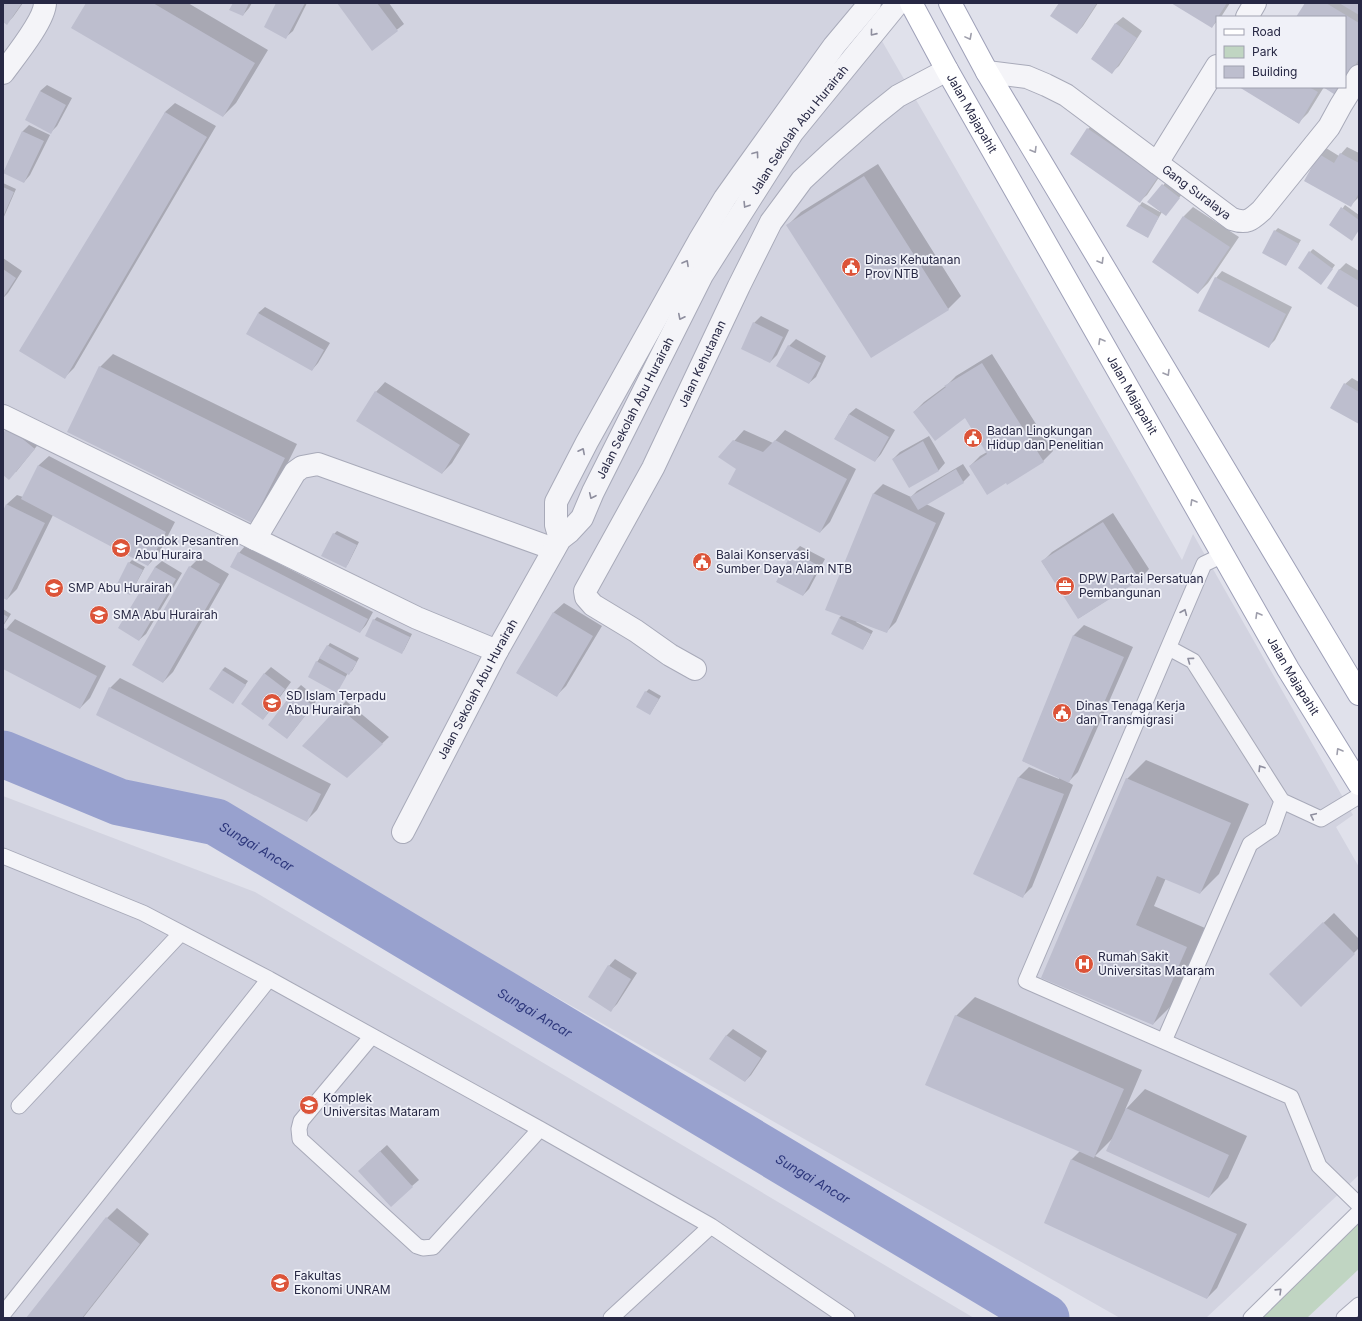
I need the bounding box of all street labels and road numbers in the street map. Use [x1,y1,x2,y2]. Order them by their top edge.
street label: Jalan Sekolah Abu Hurairah [747,62,851,197]
street label: Jalan Majapahit [944,71,1001,156]
street label: Gang Suralaya [1159,161,1234,223]
street label: Jalan Kehutanan [675,318,729,409]
street label: Jalan Sekolah Abu Hurairah [593,335,677,481]
street label: Jalan Majapahit [1104,352,1161,437]
street label: Jalan Sekolah Abu Hurairah [434,616,520,762]
street label: Jalan Majapahit [1264,634,1323,718]

